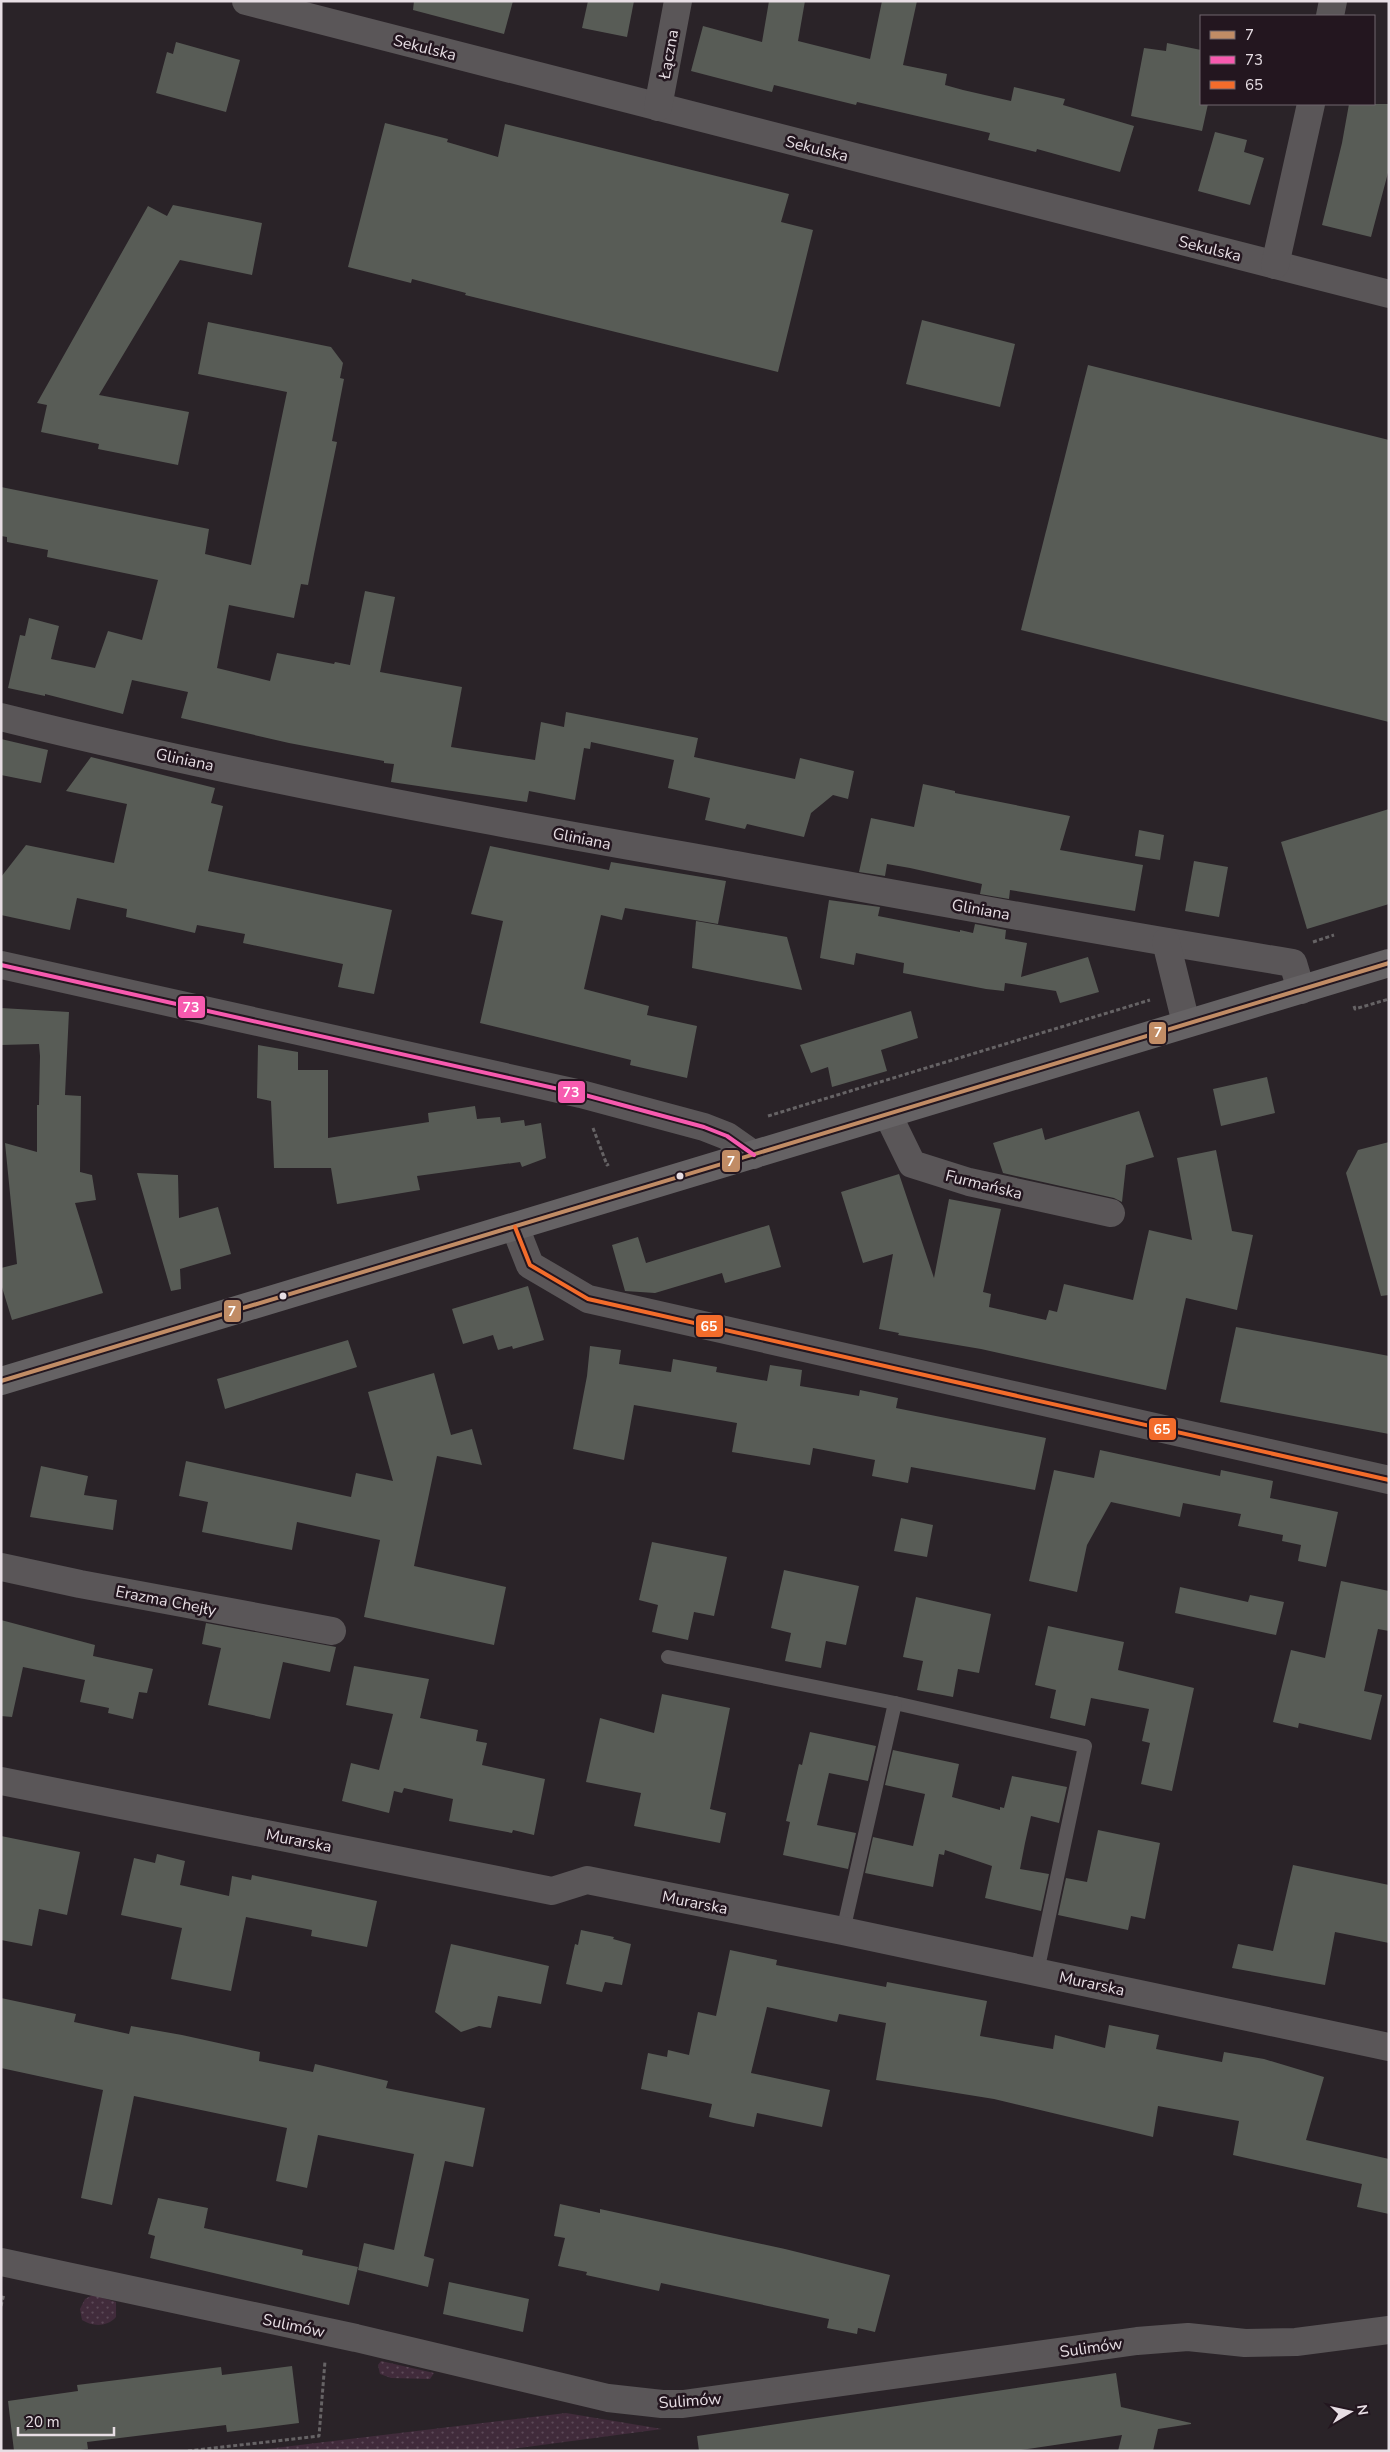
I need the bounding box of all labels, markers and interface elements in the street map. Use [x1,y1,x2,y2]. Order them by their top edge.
legend [1200,15,1375,105]
text: 7 [1245,25,1254,45]
street label: Łączna [654,28,684,81]
street label: Sekulska [391,30,459,66]
text: 73 [1245,50,1263,70]
text: 65 [1245,75,1263,95]
street label: Sekulska [783,131,851,167]
street label: Sekulska [1176,231,1244,267]
street label: Gliniana [154,743,216,777]
street label: Gliniana [551,823,613,855]
street label: Gliniana [950,894,1012,926]
line badge: 73 [177,995,206,1019]
text: 73 [183,998,199,1017]
line badge: 7 [1148,1021,1167,1045]
text: 7 [1154,1023,1162,1042]
line badge: 73 [557,1080,586,1104]
text: 73 [563,1083,579,1102]
line badge: 7 [721,1149,741,1173]
text: 7 [727,1152,735,1171]
street label: Furmańska [943,1165,1025,1205]
unlabelled marker [675,1171,685,1181]
unlabelled marker [278,1291,288,1301]
line badge: 7 [223,1299,242,1323]
text: 7 [228,1302,236,1321]
line badge: 65 [695,1314,724,1338]
text: 65 [701,1317,717,1336]
line badge: 65 [1148,1417,1177,1441]
text: 65 [1154,1420,1170,1439]
street label: Erazma Chejły [114,1580,219,1622]
street label: Murarska [264,1824,334,1858]
street label: Murarska [660,1886,730,1920]
street label: Murarska [1057,1966,1127,2002]
street label: Sulimów [261,2309,328,2343]
street label: Sulimów [1058,2333,1124,2363]
north arrow [1325,2387,1375,2437]
street label: Sulimów [658,2388,723,2414]
text: N [1352,2403,1373,2417]
scale bar [18,2404,114,2436]
text: 20 m [25,2412,60,2432]

